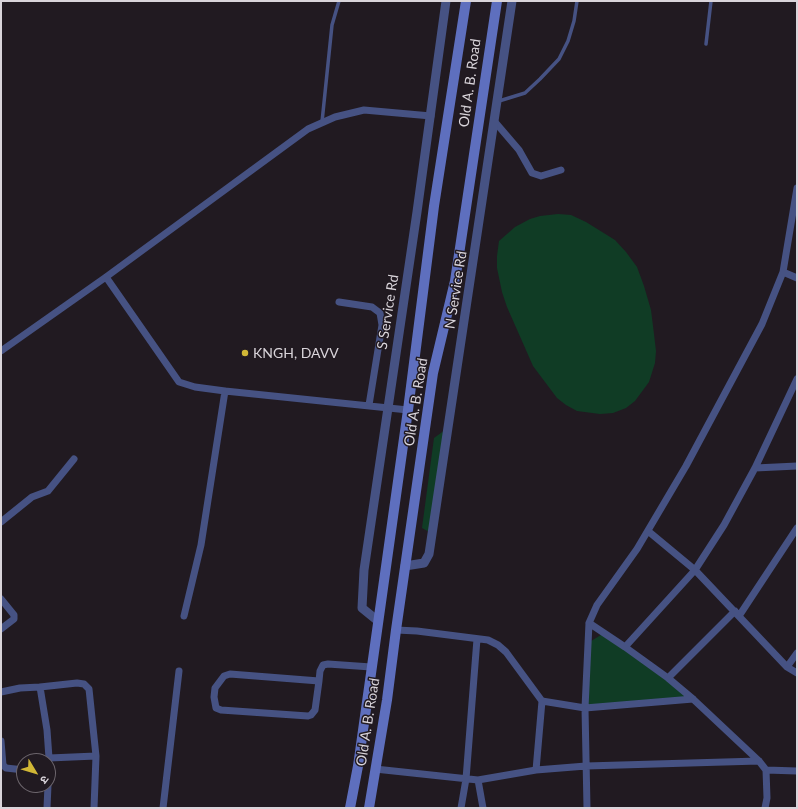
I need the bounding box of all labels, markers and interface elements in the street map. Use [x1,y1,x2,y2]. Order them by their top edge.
street label: Old A. B. Road [455,38,485,128]
street label: N Service Rd [442,250,470,330]
street label: S Service Rd [374,273,402,351]
place label: KNGH, DAVV [253,345,339,361]
marker: KNGH, DAVV [240,348,250,358]
street label: Old A. B. Road [401,357,431,447]
street label: Old A. B. Road [353,677,383,767]
north arrow [16,753,56,793]
text: उ [38,774,52,787]

